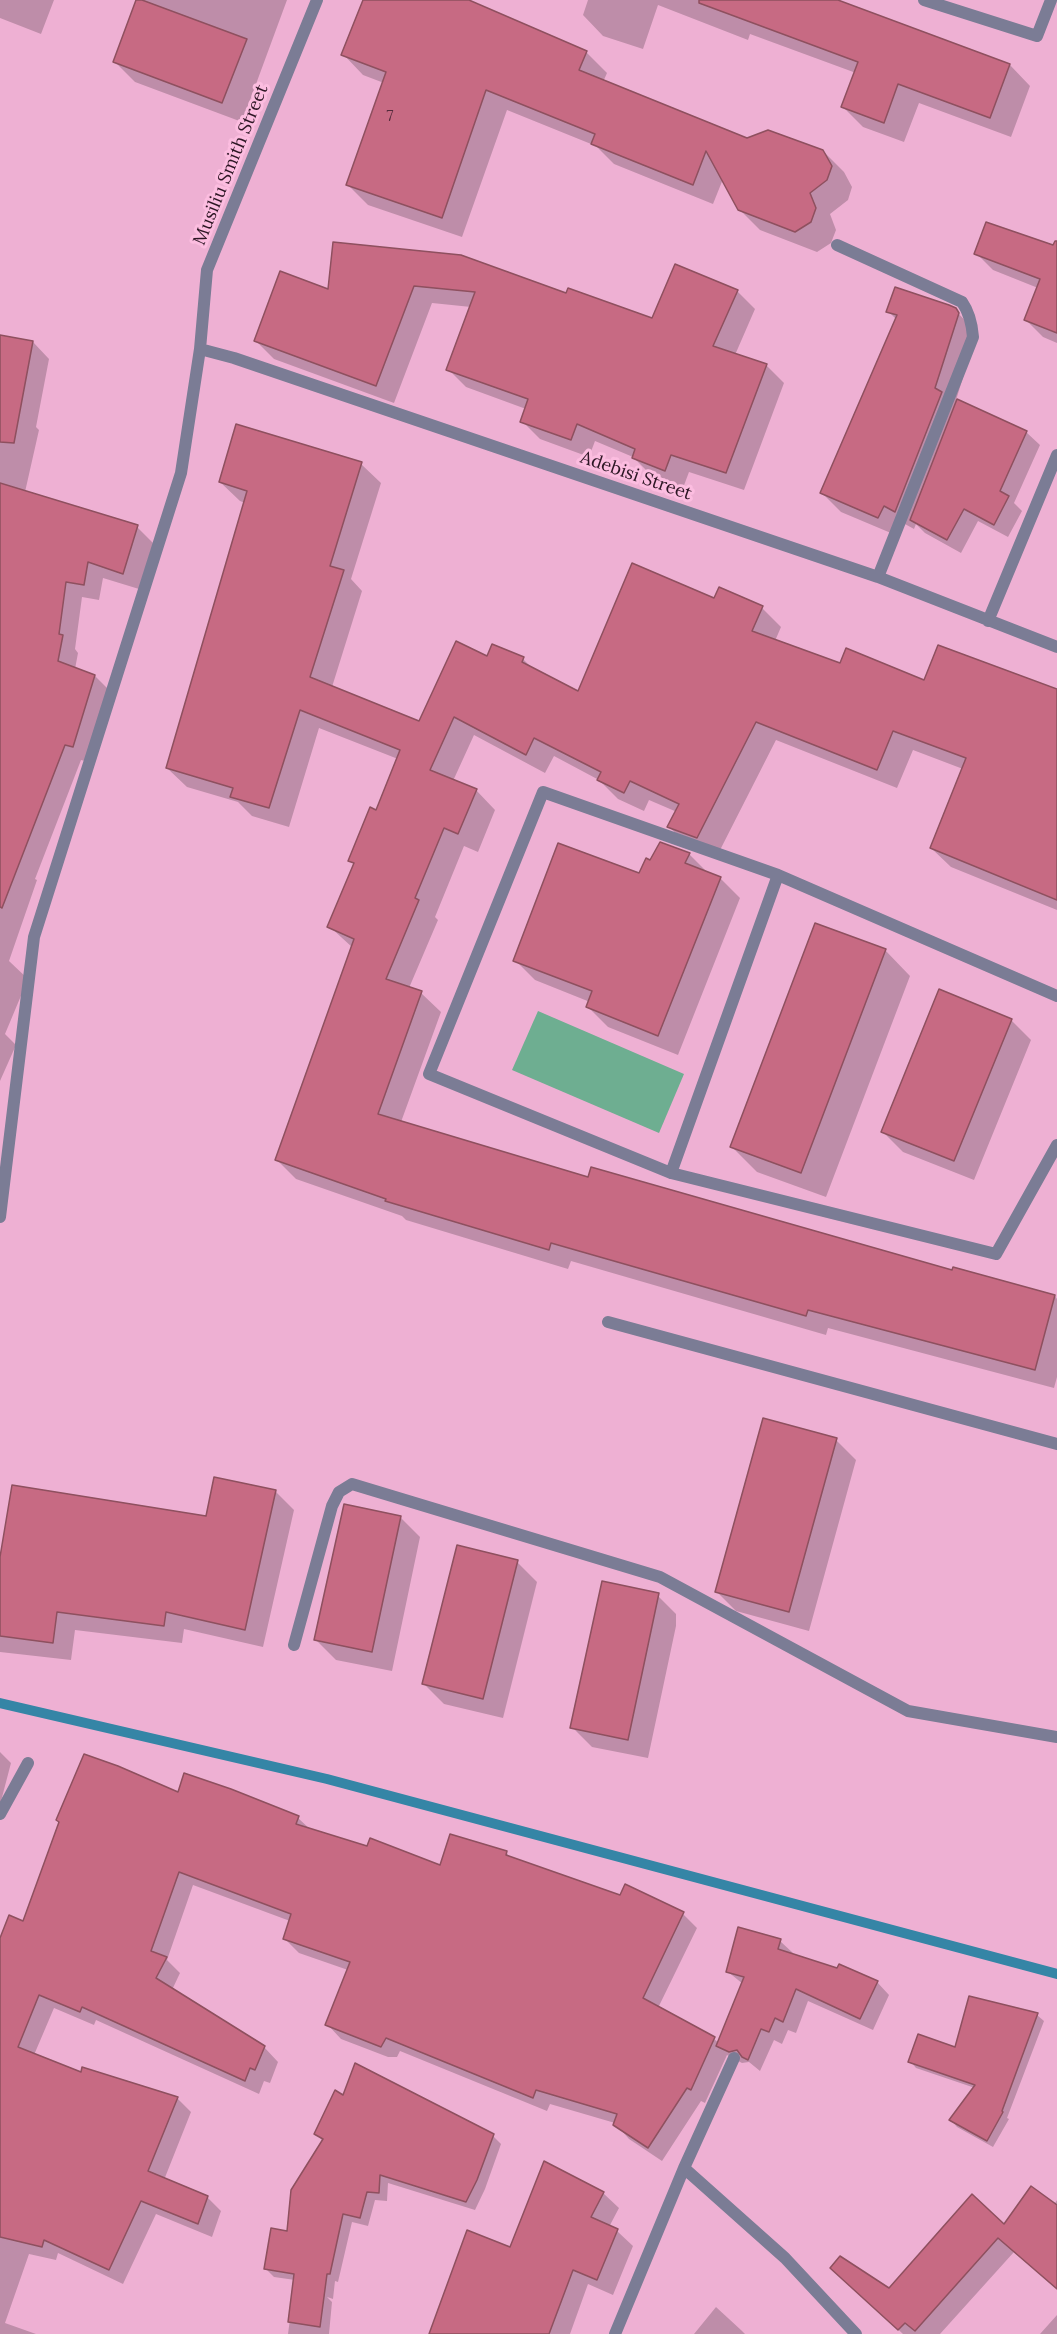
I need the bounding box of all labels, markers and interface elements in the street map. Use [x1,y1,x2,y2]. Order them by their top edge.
street label: Musiliu Smith Street [189,82,273,248]
house number: 7 [387,108,393,126]
street label: Adebisi Street [577,447,695,505]

